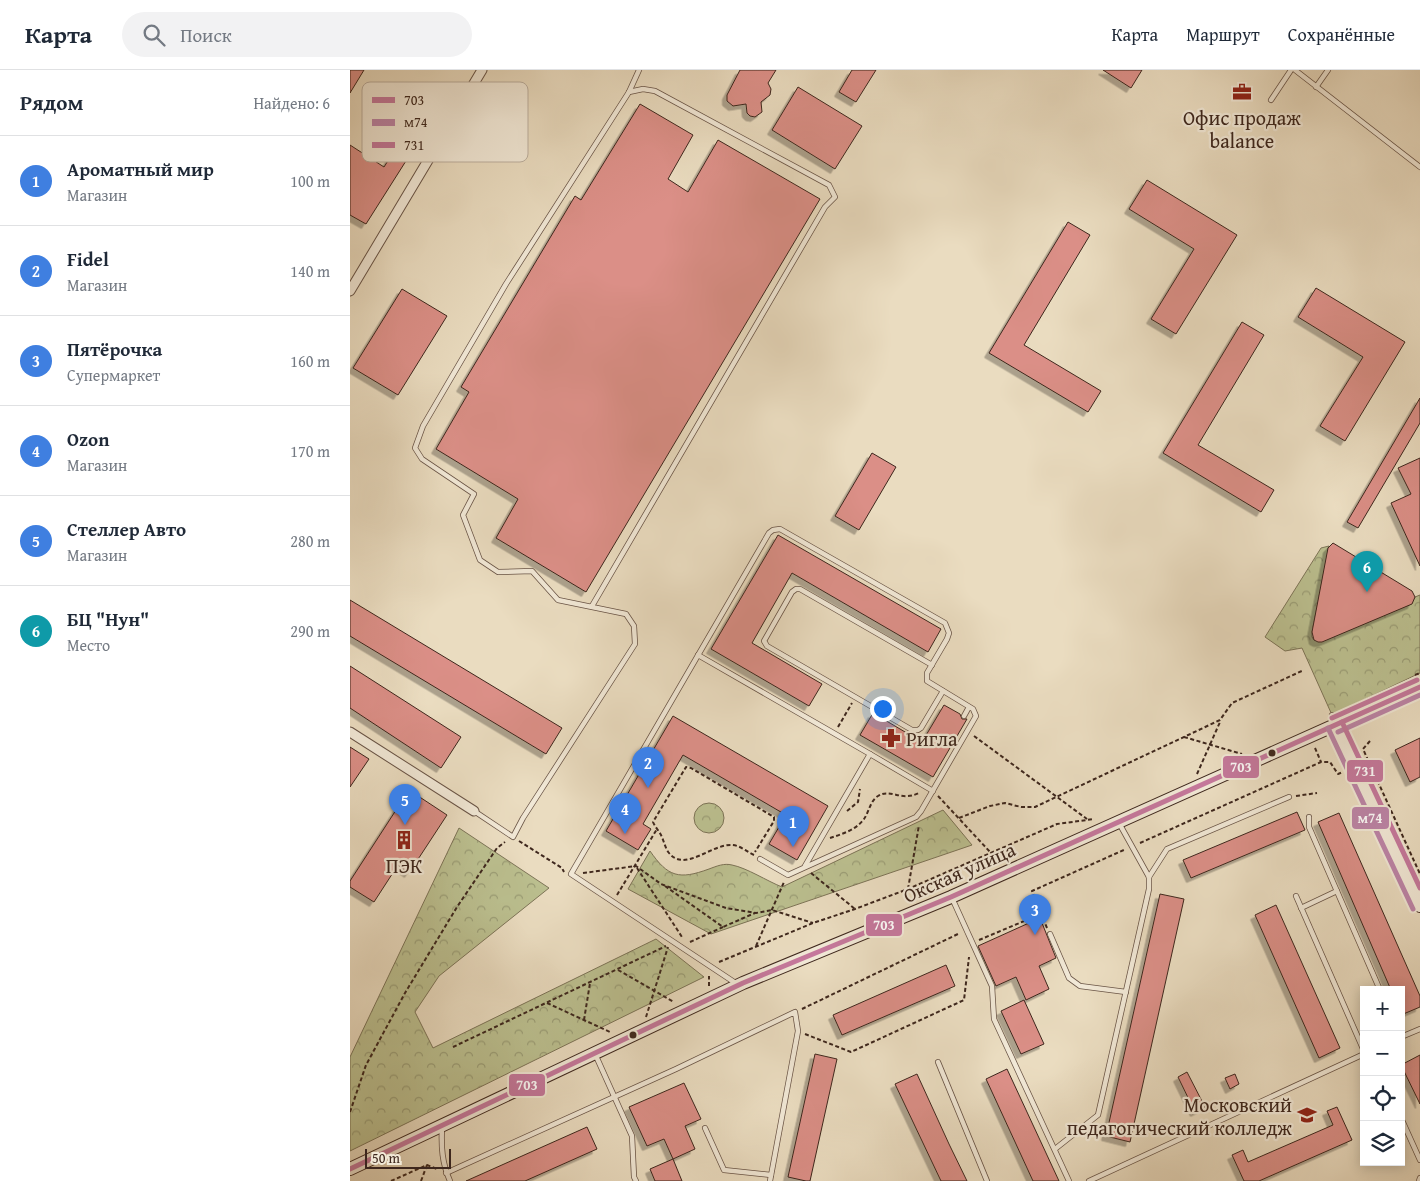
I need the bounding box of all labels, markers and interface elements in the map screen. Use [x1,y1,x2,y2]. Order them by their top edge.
search box [122,12,472,57]
text: Карта [25,17,92,52]
icon: search [140,21,168,49]
text: Поиск [180,21,232,49]
text: Карта [1112,21,1158,48]
text: Маршрут [1186,21,1260,48]
text: Сохранённые [1288,21,1395,48]
office icon: Офис продаж balance [1231,81,1253,103]
legend [362,82,528,162]
text: Рядом [20,87,83,118]
text: 703 [404,90,424,110]
text: Найдено: 6 [253,91,330,115]
place label: Офис продаж balance [1183,103,1301,155]
text: м74 [404,112,428,132]
text: 731 [404,135,424,155]
text: Ароматный мир [67,155,214,183]
text: 1 [32,169,40,193]
text: 100 m [290,169,330,193]
text: Магазин [67,183,127,207]
text: Fidel [67,245,109,273]
text: 2 [32,259,40,283]
text: 140 m [290,259,330,283]
text: Магазин [67,273,127,297]
text: Пятёрочка [67,335,162,363]
text: 3 [32,349,40,373]
text: 160 m [290,349,330,373]
text: Супермаркет [67,363,160,387]
text: Ozon [67,425,109,453]
text: 4 [32,439,40,463]
text: 170 m [290,439,330,463]
text: Магазин [67,453,127,477]
text: Стеллер Авто [67,515,186,543]
text: 5 [32,529,40,553]
text: 280 m [290,529,330,553]
text: Магазин [67,543,127,567]
pin: 6 [1351,551,1383,592]
text: БЦ "Нун" [67,605,149,633]
text: 6 [32,619,40,643]
text: 290 m [290,619,330,643]
text: Место [67,633,110,657]
your location [870,696,896,722]
place label: Ригла [906,724,958,753]
pharmacy icon: Ригла [880,727,902,749]
pin: 2 [632,747,664,788]
unlabelled marker [1267,748,1277,758]
line badge: 703 [1222,755,1260,779]
text: 703 [1230,757,1252,777]
line badge: 731 [1346,759,1384,783]
text: 731 [1354,761,1376,781]
pin: 5 [389,784,421,825]
pin: 4 [609,793,641,834]
pin: 1 [777,806,809,847]
line badge: м74 [1351,806,1390,830]
text: м74 [1357,808,1383,828]
building icon: ПЭК [393,829,415,851]
street label: Окская улица [898,834,1020,910]
place label: ПЭК [386,851,423,880]
pin: 3 [1019,894,1051,935]
line badge: 703 [865,913,903,937]
text: 703 [873,915,895,935]
map controls [1360,986,1405,1166]
button: + [1360,986,1405,1031]
unlabelled marker [628,1030,638,1040]
button: − [1360,1031,1405,1076]
line badge: 703 [508,1073,546,1097]
text: 703 [516,1075,538,1095]
button: locate [1360,1076,1405,1121]
place label: Московский педагогический колледж [1067,1090,1292,1142]
school or university icon: Московский педагогический колледж [1296,1104,1318,1126]
button: layers [1360,1121,1405,1166]
scale bar [365,1146,451,1169]
text: 50 m [372,1148,400,1168]

